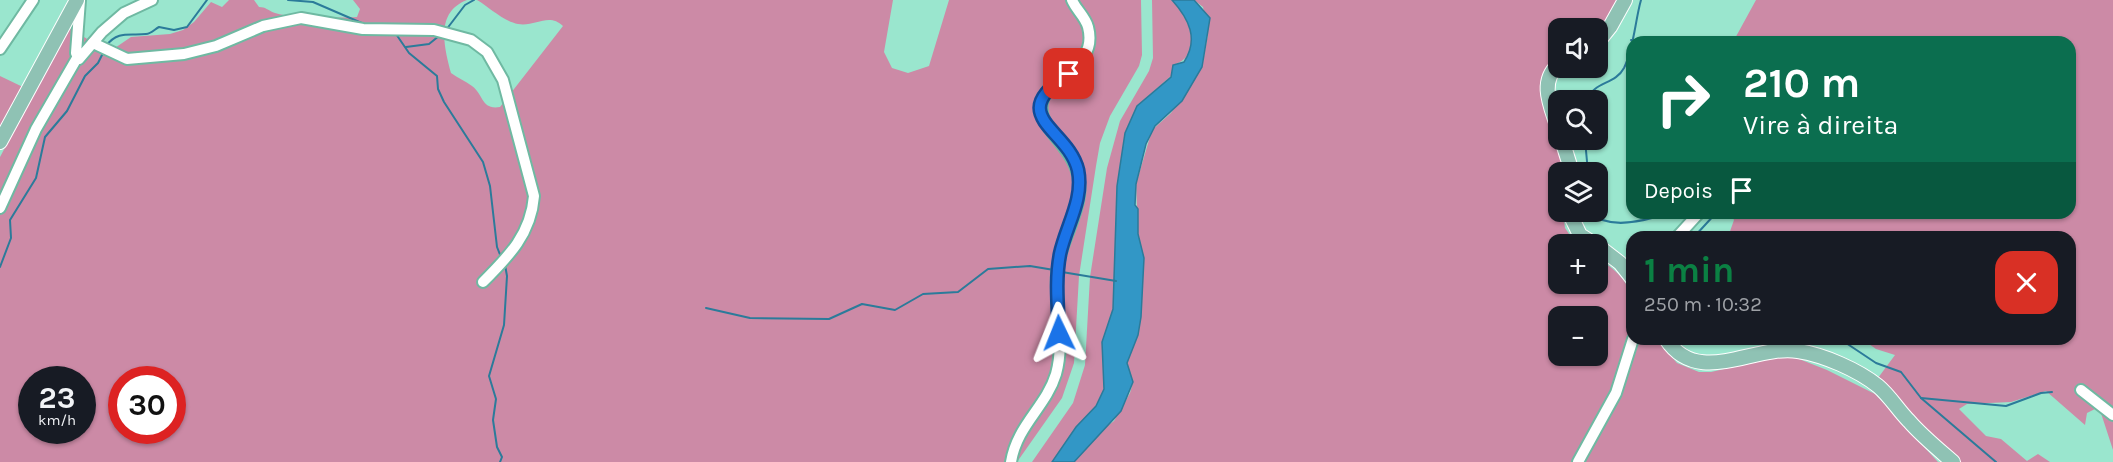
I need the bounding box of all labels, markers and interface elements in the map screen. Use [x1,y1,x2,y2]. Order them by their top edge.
map controls [1548,18,1608,366]
button: sound [1548,18,1608,78]
pin [1043,48,1094,99]
icon: arrive [1052,57,1085,90]
text: 210 m [1743,58,1860,108]
icon: right [1644,60,1722,138]
button: search [1548,90,1608,150]
text: Vire à direita [1743,109,1898,141]
button: layers [1548,162,1608,222]
icon: arrive [1725,174,1758,207]
text: Depois [1644,178,1713,204]
button: + [1548,234,1608,294]
text: 1 min [1644,249,1734,291]
button: close [1995,251,2058,314]
text: 250 m · 10:32 [1644,293,1762,316]
position arrow [1027,301,1091,365]
button: − [1548,306,1608,366]
speed limit sign: 30 [108,366,186,444]
text: 23 [39,380,75,416]
text: km/h [38,411,76,429]

